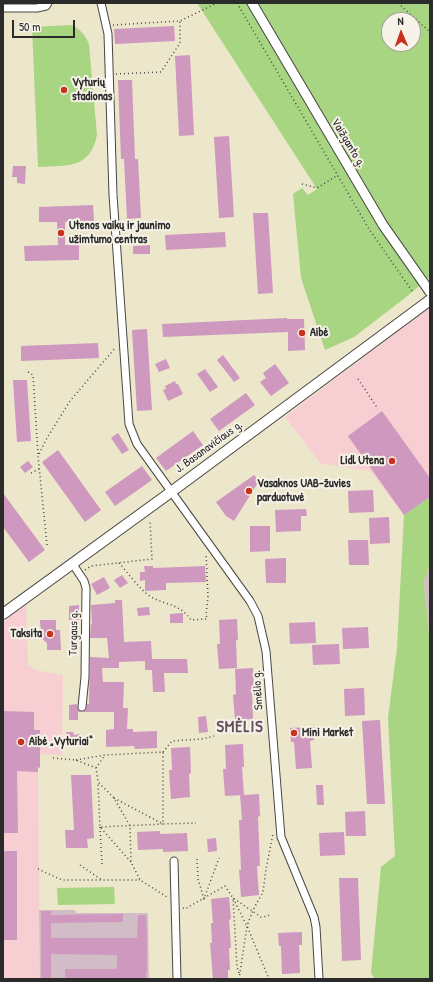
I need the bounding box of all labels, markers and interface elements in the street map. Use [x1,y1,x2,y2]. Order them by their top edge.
scale bar [14,12,77,38]
north arrow [381,12,421,52]
text: N [397,14,404,28]
text: 50 m [19,18,40,35]
place label: Vyturių stadionas [72,76,112,104]
marker: Vyturių stadionas [59,85,69,95]
street label: Vaižganto g. [328,116,368,170]
place label: Utenos vaikų ir jaunimo užimtumo centras [69,219,170,247]
marker: Utenos vaikų ir jaunimo užimtumo centras [56,228,66,238]
place label: Aibė [310,326,328,340]
marker: Aibė [297,328,307,338]
street label: J. Basanavičiaus g. [173,418,245,476]
place label: Lidl Utena [341,454,384,468]
marker: Lidl Utena [387,456,397,466]
place label: Vasaknos UAB-žuvies parduotuvė [257,477,351,505]
marker: Vasaknos UAB-žuvies parduotuvė [244,486,254,496]
street label: Turgaus g. [66,610,82,656]
place label: Taksita [11,627,42,641]
marker: Taksita [45,629,55,639]
street label: Smėlio g. [249,670,267,710]
district label: SMĖLIS [217,718,263,738]
place label: Mini Market [302,726,353,740]
marker: Mini Market [289,728,299,738]
place label: Aibė „Vyturiai“ [29,735,93,749]
marker: Aibė „Vyturiai“ [16,737,26,747]

